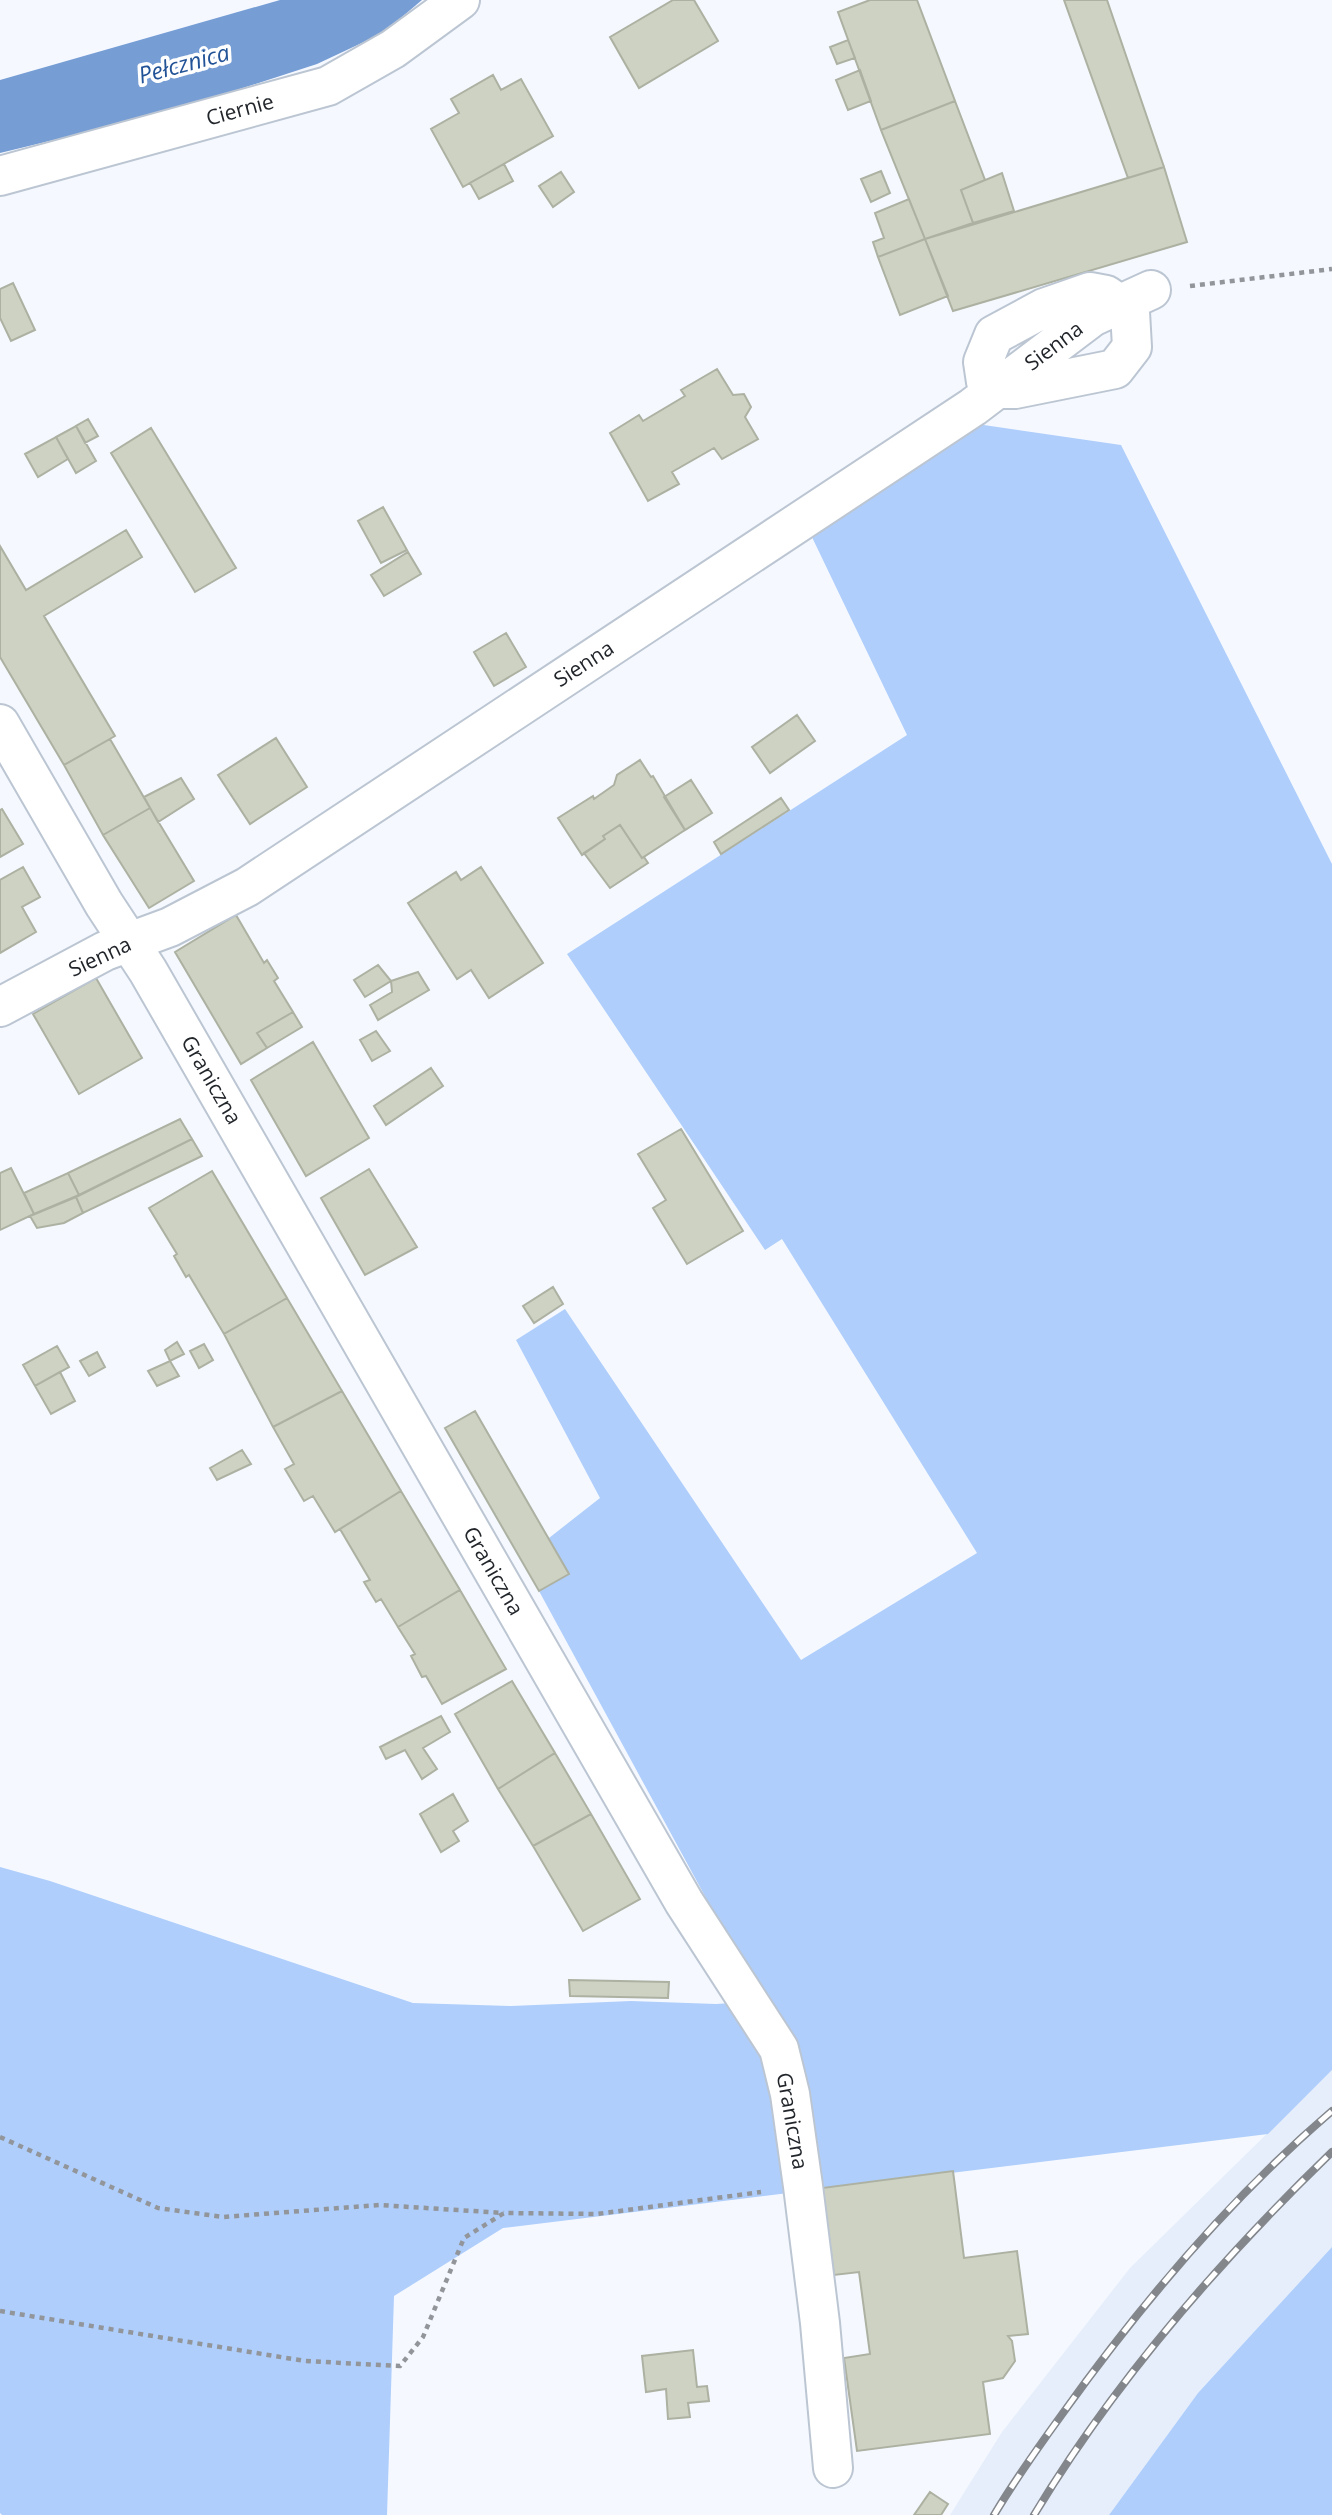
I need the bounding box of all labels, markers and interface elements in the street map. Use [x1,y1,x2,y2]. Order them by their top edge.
water label: Pełcznica [134,35,233,91]
street label: Ciernie [203,87,277,131]
street label: Sienna [1019,314,1088,376]
street label: Sienna [548,633,619,693]
street label: Sienna [64,929,135,983]
street label: Graniczna [175,1030,249,1129]
street label: Graniczna [457,1521,531,1620]
street label: Graniczna [771,2070,815,2172]

